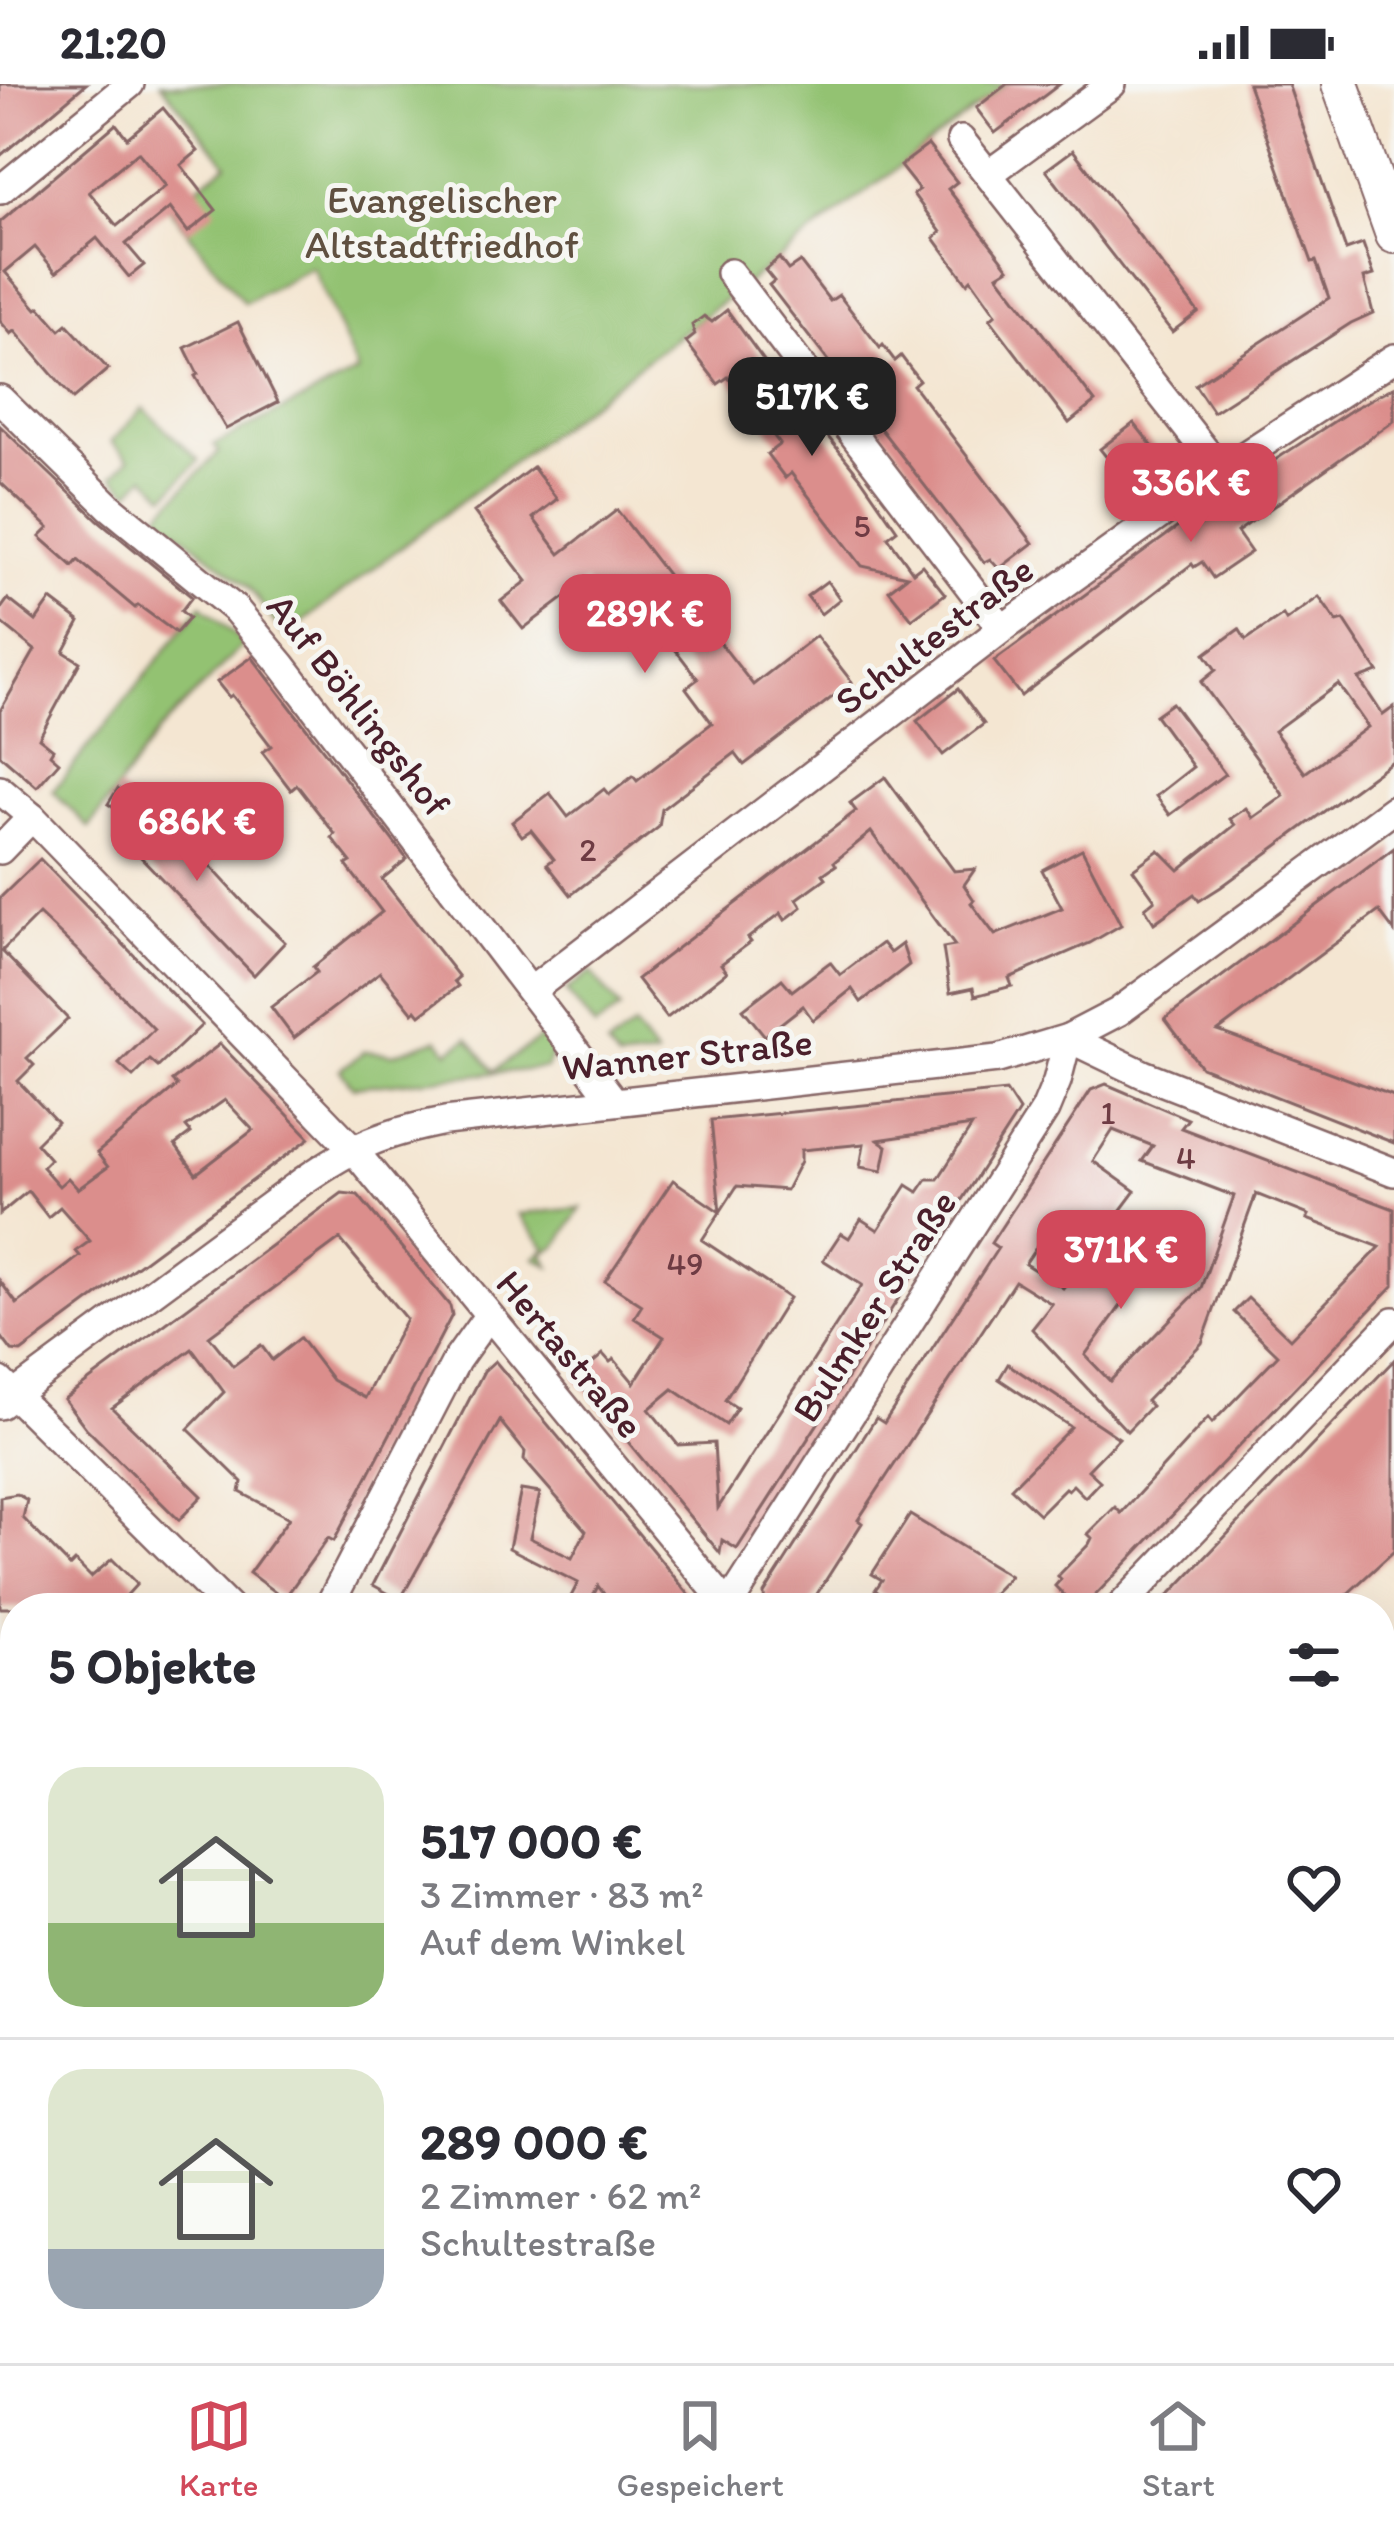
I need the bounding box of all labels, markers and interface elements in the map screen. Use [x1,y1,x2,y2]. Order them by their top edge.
text: 21:20 [60,15,167,69]
park label: Evangelischer Altstadtfriedhof [305,176,579,268]
pin: 517K € [714,357,910,459]
text: 517K € [755,372,869,419]
pin: 336K € [1093,443,1289,545]
text: 336K € [1131,458,1251,505]
house number: 5 [853,506,871,545]
street label: Schultestraße [826,545,1042,725]
pin: 289K € [547,574,743,676]
street label: Auf Böhlingshof [257,584,461,826]
text: 289K € [586,589,704,636]
pin: 686K € [99,782,295,884]
text: 686K € [138,797,256,844]
house number: 2 [579,830,597,869]
street label: Wanner Straße [559,1017,815,1091]
house number: 1 [1100,1093,1116,1132]
house number: 4 [1176,1138,1196,1177]
street label: Bulmker Straße [782,1181,966,1431]
pin: 371K € [1023,1210,1219,1312]
text: 371K € [1064,1225,1178,1272]
house number: 49 [666,1244,704,1283]
street label: Hertastraße [486,1261,654,1447]
icon: filters [1281,1632,1347,1698]
text: 5 Objekte [48,1635,256,1696]
text: 517 000 € [420,1810,642,1871]
icon: home [144,1815,288,1959]
icon: heart [1281,1854,1347,1920]
text: 3 Zimmer · 83 m² [420,1871,704,1918]
text: Auf dem Winkel [420,1918,685,1965]
text: 289 000 € [420,2111,648,2172]
icon: home [144,2117,288,2261]
icon: heart [1281,2156,1347,2222]
text: 2 Zimmer · 62 m² [420,2172,701,2219]
text: Schultestraße [420,2219,656,2266]
tab: Karte [179,2393,258,2504]
tab: Gespeichert [617,2393,784,2504]
tab: Start [1142,2393,1215,2504]

